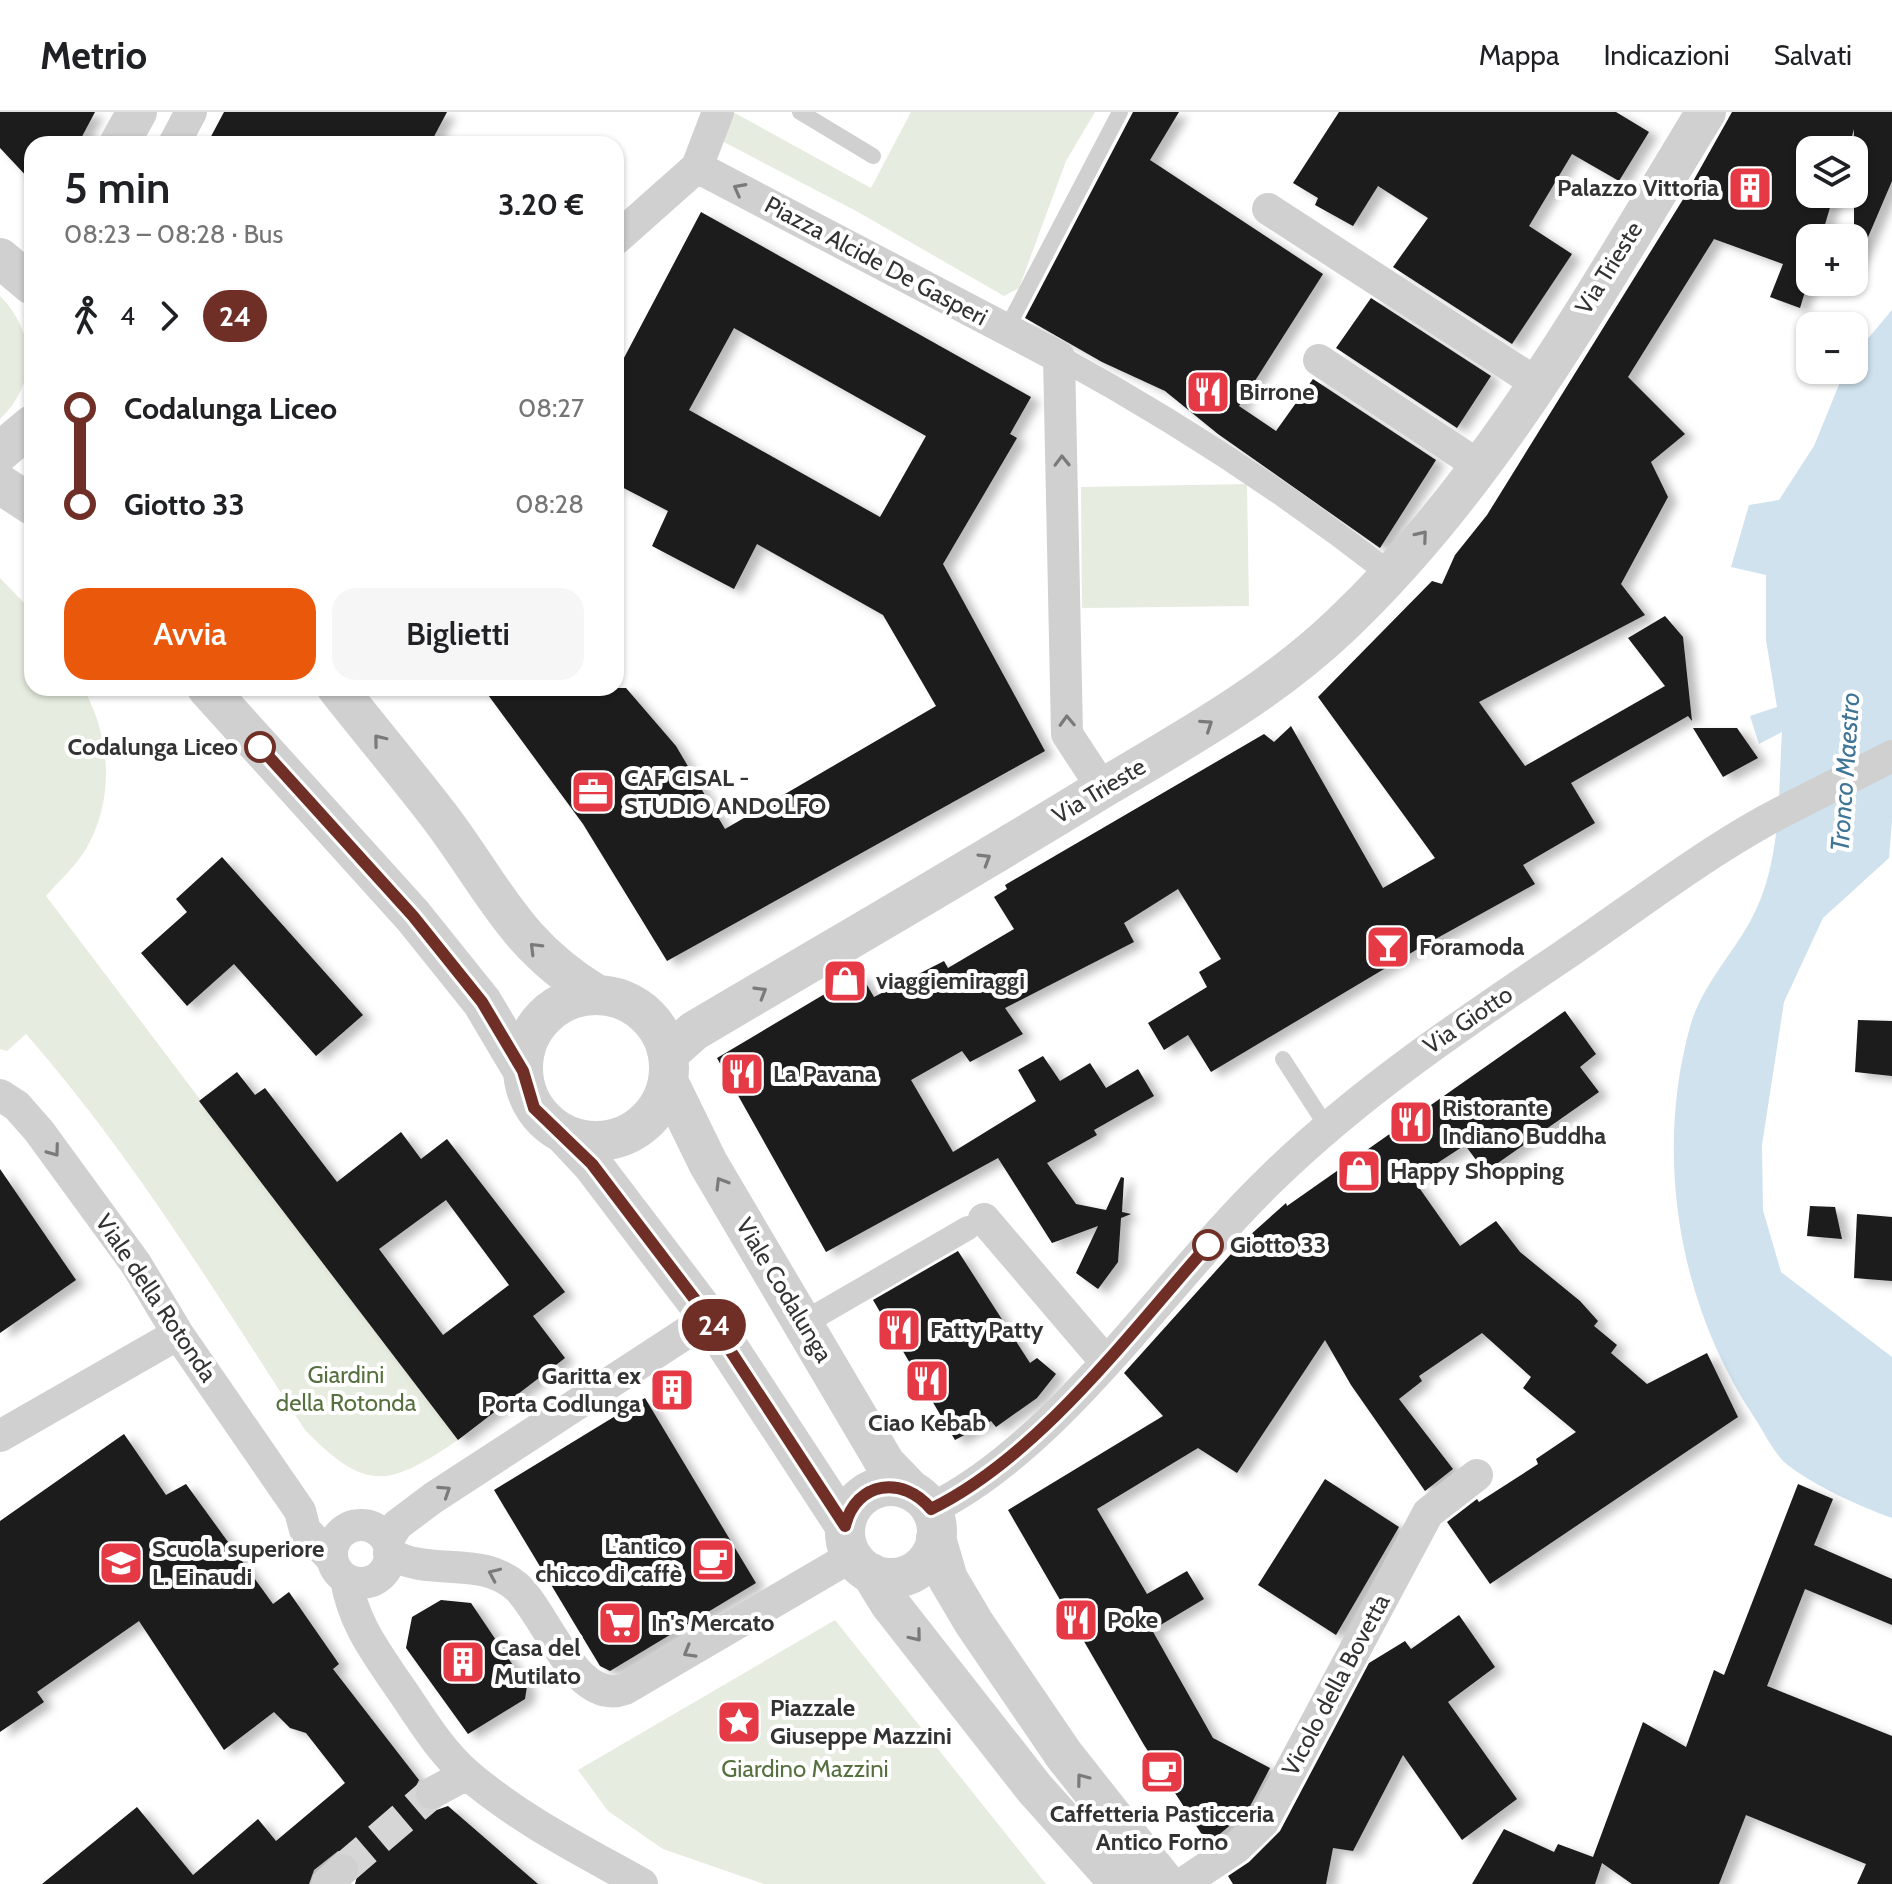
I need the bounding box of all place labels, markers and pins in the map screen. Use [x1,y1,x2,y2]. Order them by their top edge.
building icon: Palazzo Vittoria [1726,164,1774,212]
place label: Palazzo Vittoria [1557,173,1719,202]
restaurant icon: Birrone [1184,368,1232,416]
place label: Birrone [1239,377,1315,406]
place label: Codalunga Liceo [68,732,238,761]
marker: Codalunga Liceo [245,732,275,762]
place label: CAF CISAL - STUDIO ANDOLFO [624,763,826,820]
office icon: CAF CISAL - STUDIO ANDOLFO [569,768,617,816]
bar icon: Foramoda [1364,923,1412,971]
place label: Foramoda [1419,932,1524,961]
shop icon: viaggiemiraggi [821,957,869,1005]
place label: viaggiemiraggi [876,966,1025,995]
restaurant icon: La Pavana [718,1050,766,1098]
place label: La Pavana [773,1059,877,1088]
place label: Ristorante Indiano Buddha [1442,1093,1606,1150]
restaurant icon: Ristorante Indiano Buddha [1387,1098,1435,1146]
shop icon: Happy Shopping [1335,1147,1383,1195]
place label: Happy Shopping [1390,1156,1564,1185]
marker: Giotto 33 [1193,1230,1223,1260]
place label: Giotto 33 [1230,1230,1327,1259]
restaurant icon: Fatty Patty [875,1306,923,1354]
place label: Fatty Patty [930,1315,1043,1344]
restaurant icon: Ciao Kebab [903,1357,951,1405]
place label: Garitta ex Porta Codlunga [481,1361,641,1418]
building icon: Garitta ex Porta Codlunga [648,1366,696,1414]
place label: Ciao Kebab [868,1408,986,1437]
place label: L'antico chicco di caffè [535,1531,682,1588]
place label: Scuola superiore L. Einaudi [152,1534,324,1591]
cafe icon: L'antico chicco di caffè [689,1536,737,1584]
school or university icon: Scuola superiore L. Einaudi [97,1539,145,1587]
restaurant icon: Poke [1052,1596,1100,1644]
supermarket icon: In's Mercato [596,1599,644,1647]
place label: Poke [1107,1605,1158,1634]
place label: In's Mercato [651,1608,775,1637]
place label: Casa del Mutilato [494,1633,581,1690]
building icon: Casa del Mutilato [439,1638,487,1686]
place label: Piazzale Giuseppe Mazzini [770,1693,952,1750]
place icon: Piazzale Giuseppe Mazzini [715,1698,763,1746]
cafe icon: Caffetteria Pasticceria Antico Forno [1138,1748,1186,1796]
place label: Caffetteria Pasticceria Antico Forno [1050,1799,1274,1856]

